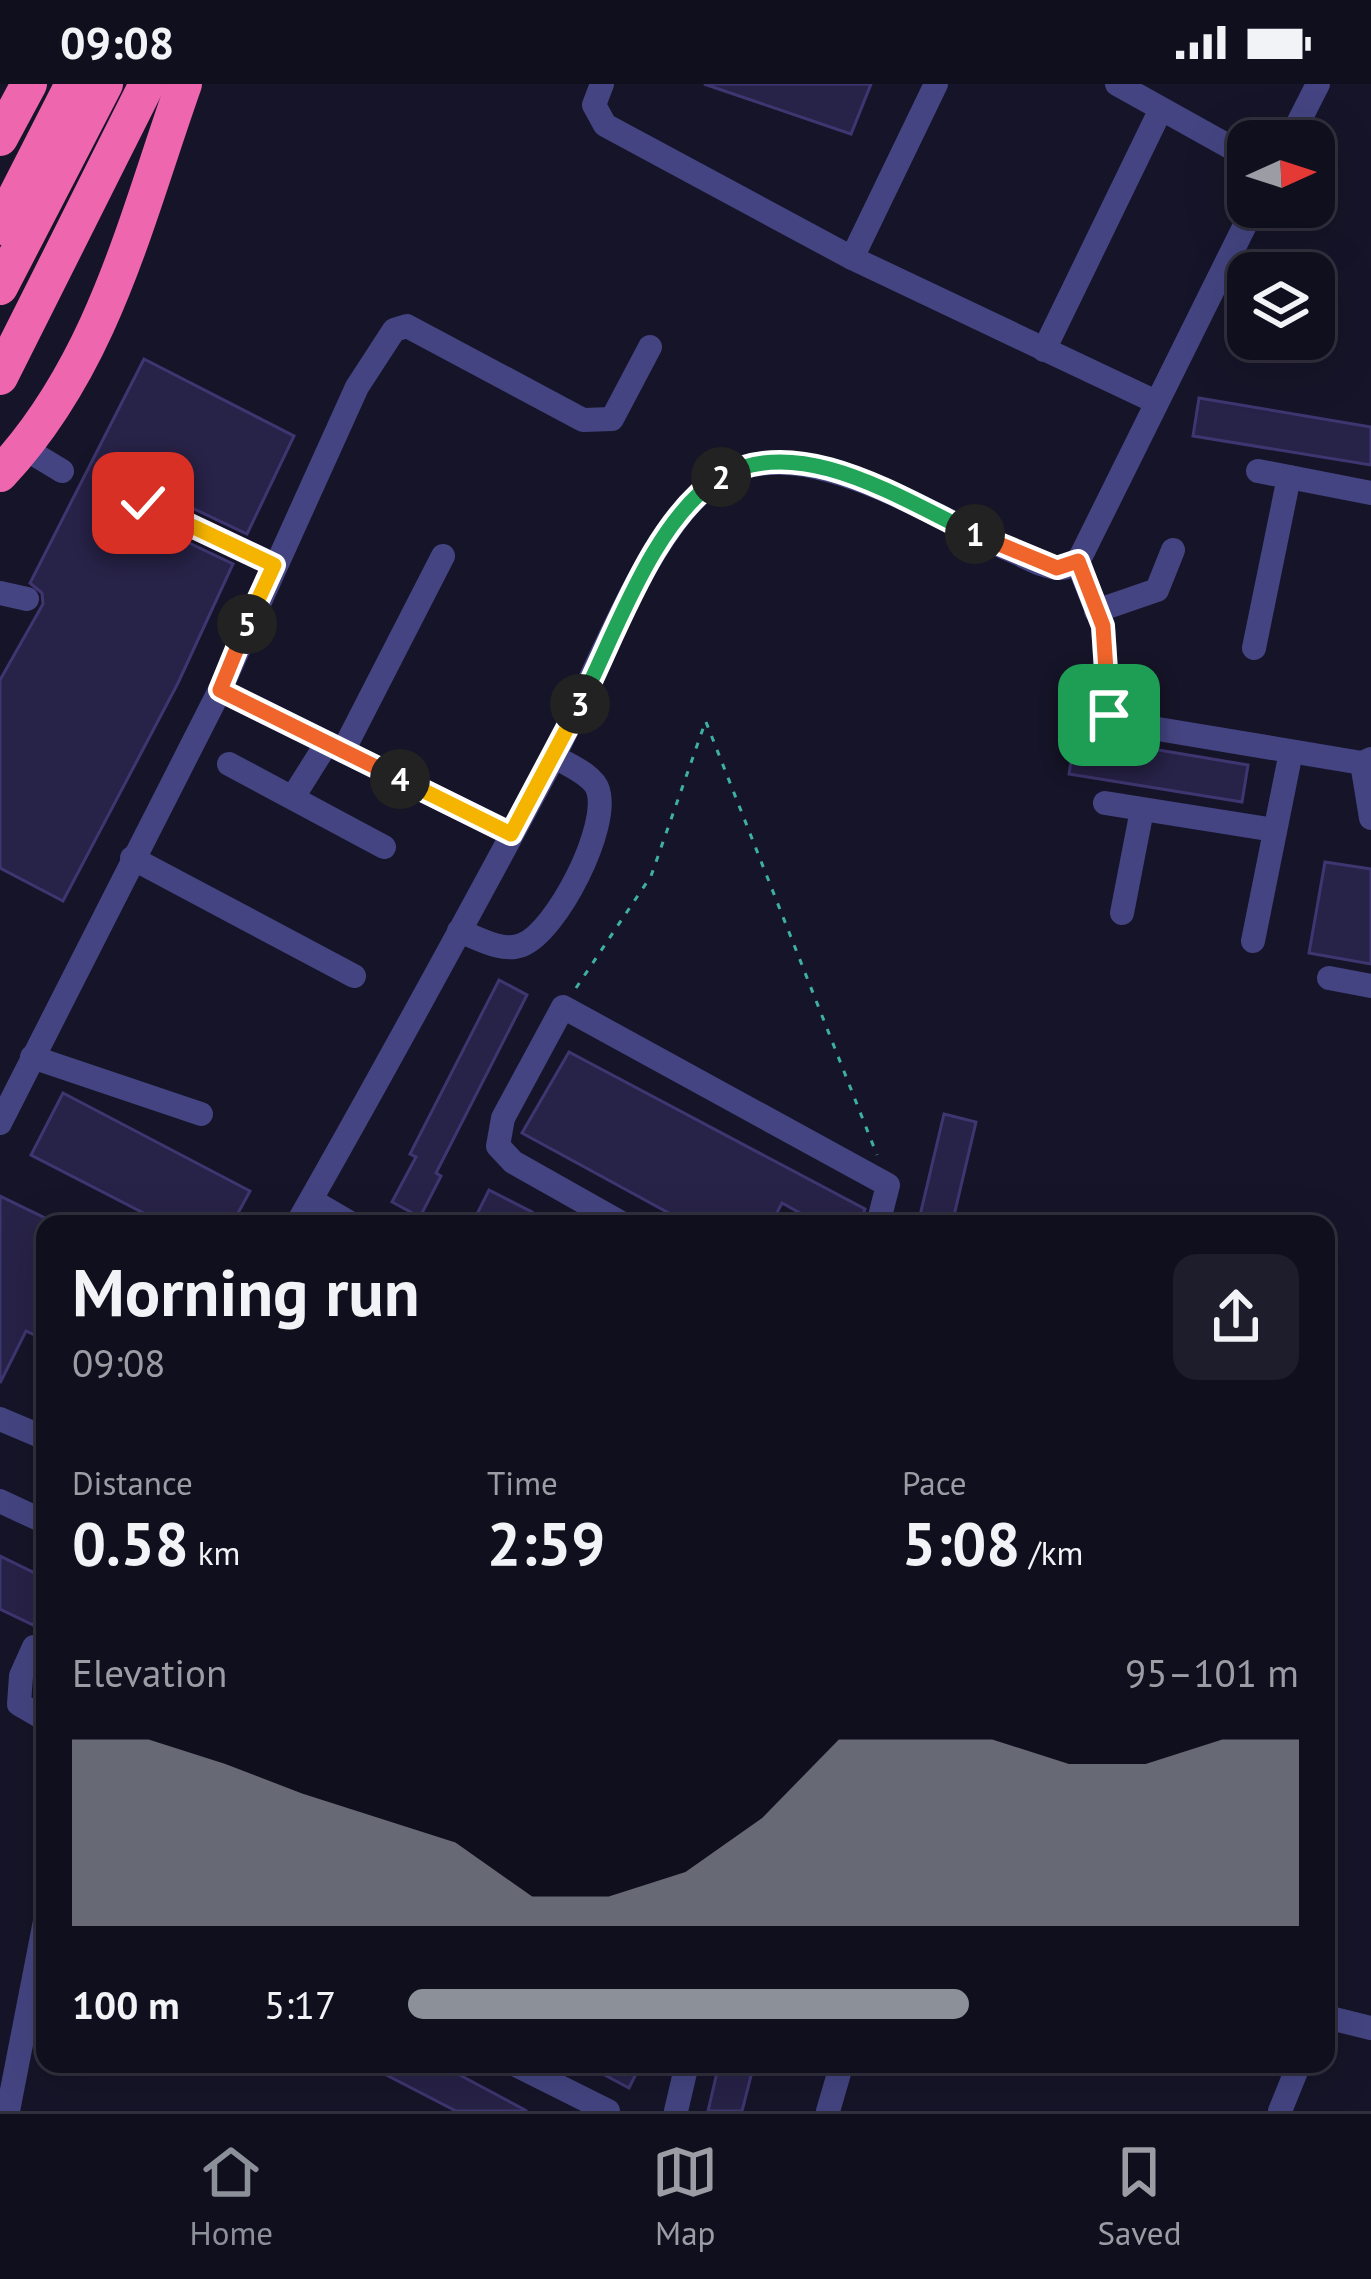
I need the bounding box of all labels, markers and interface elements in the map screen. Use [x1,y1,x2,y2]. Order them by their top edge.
text: 09:08 [60,13,174,71]
north arrow [1227,120,1335,228]
map controls [1227,120,1335,360]
button: layers [1227,252,1335,360]
pin: 2 [691,447,751,507]
pin [92,452,194,554]
text: 2 [712,455,730,498]
icon: check [110,470,176,536]
pin: 1 [945,504,1005,564]
text: 1 [966,512,984,555]
pin: 5 [217,594,277,654]
text: 5 [238,602,256,645]
pin [1058,664,1160,766]
pin: 3 [550,674,610,734]
text: 3 [571,682,589,725]
icon: arrive [1076,682,1142,748]
pin: 4 [370,749,430,809]
text: 4 [391,757,409,800]
text: Morning run [72,1249,420,1334]
button: share [1173,1254,1299,1380]
text: 09:08 [72,1337,166,1388]
text: Distance [72,1461,193,1504]
text: Time [487,1461,558,1504]
text: Pace [902,1461,967,1504]
text: 0.58 [72,1504,189,1582]
text: 2:59 [487,1504,605,1582]
text: 5:08 [902,1504,1020,1582]
text: km [189,1531,240,1574]
text: /km [1020,1531,1083,1574]
text: Elevation [72,1647,227,1698]
text: 95–101 m [1125,1647,1299,1698]
text: 100 m [72,1979,180,2030]
text: 5:17 [264,1979,336,2030]
tab: Home [190,2139,273,2254]
tab: Map [652,2139,718,2254]
tab: Saved [1097,2139,1181,2254]

